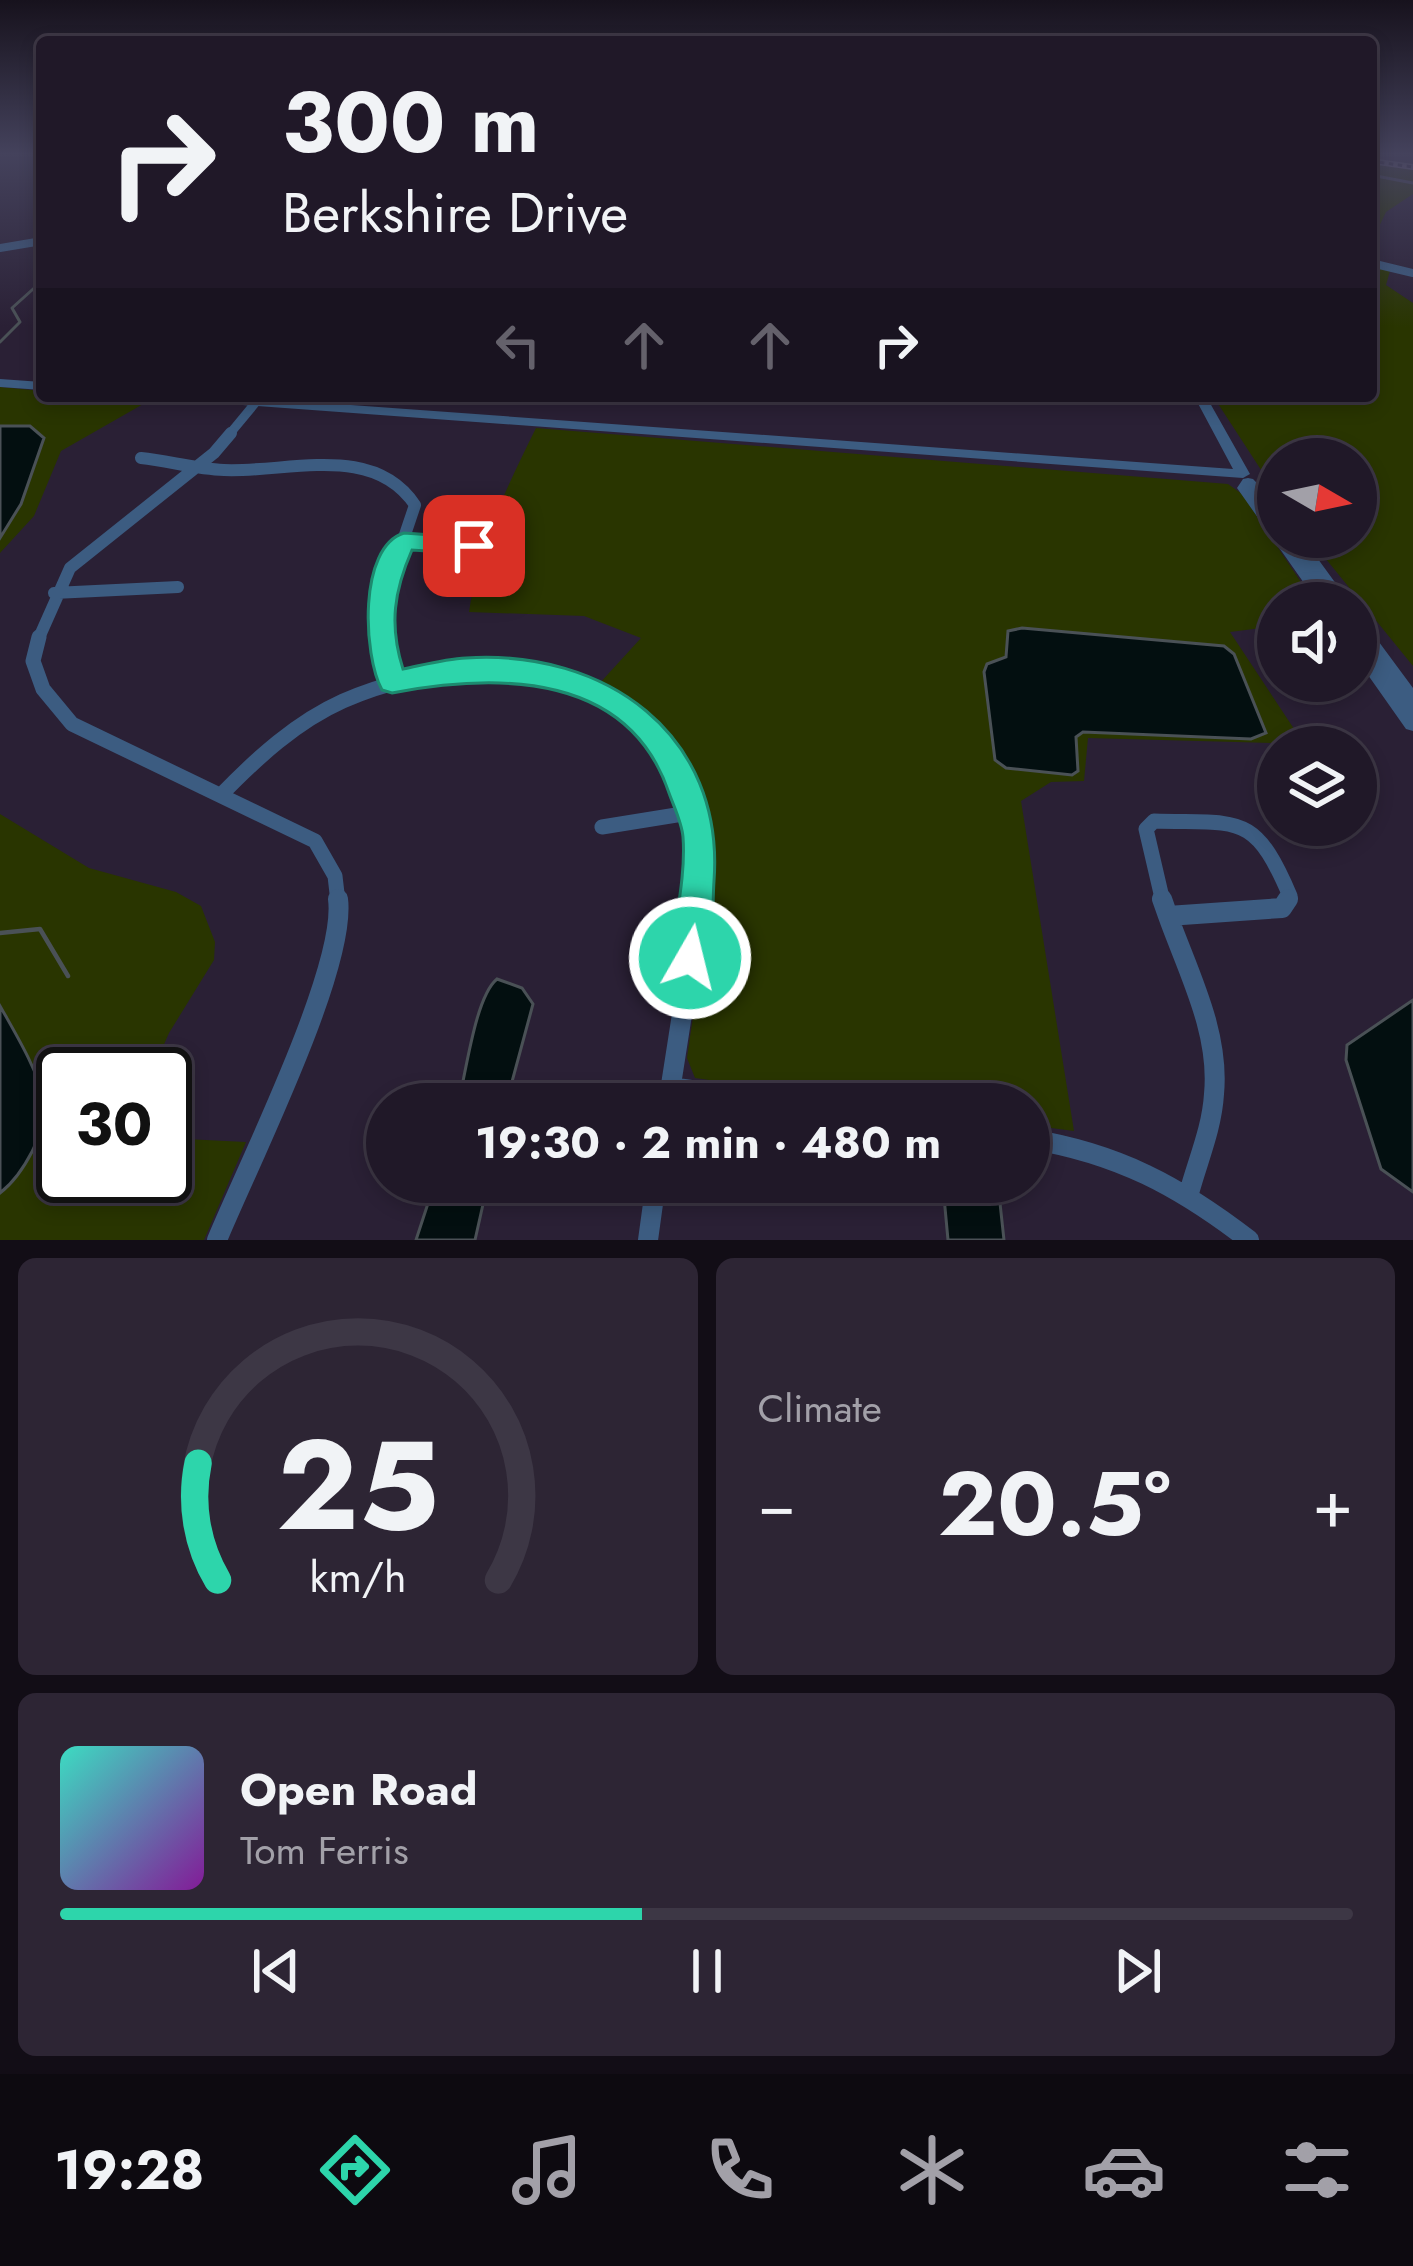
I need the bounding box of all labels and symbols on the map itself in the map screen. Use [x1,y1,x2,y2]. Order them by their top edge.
north arrow [1257,438,1377,558]
pin [423,495,525,597]
position arrow [627,895,753,1021]
speed limit sign: 30 [36,1047,192,1203]

